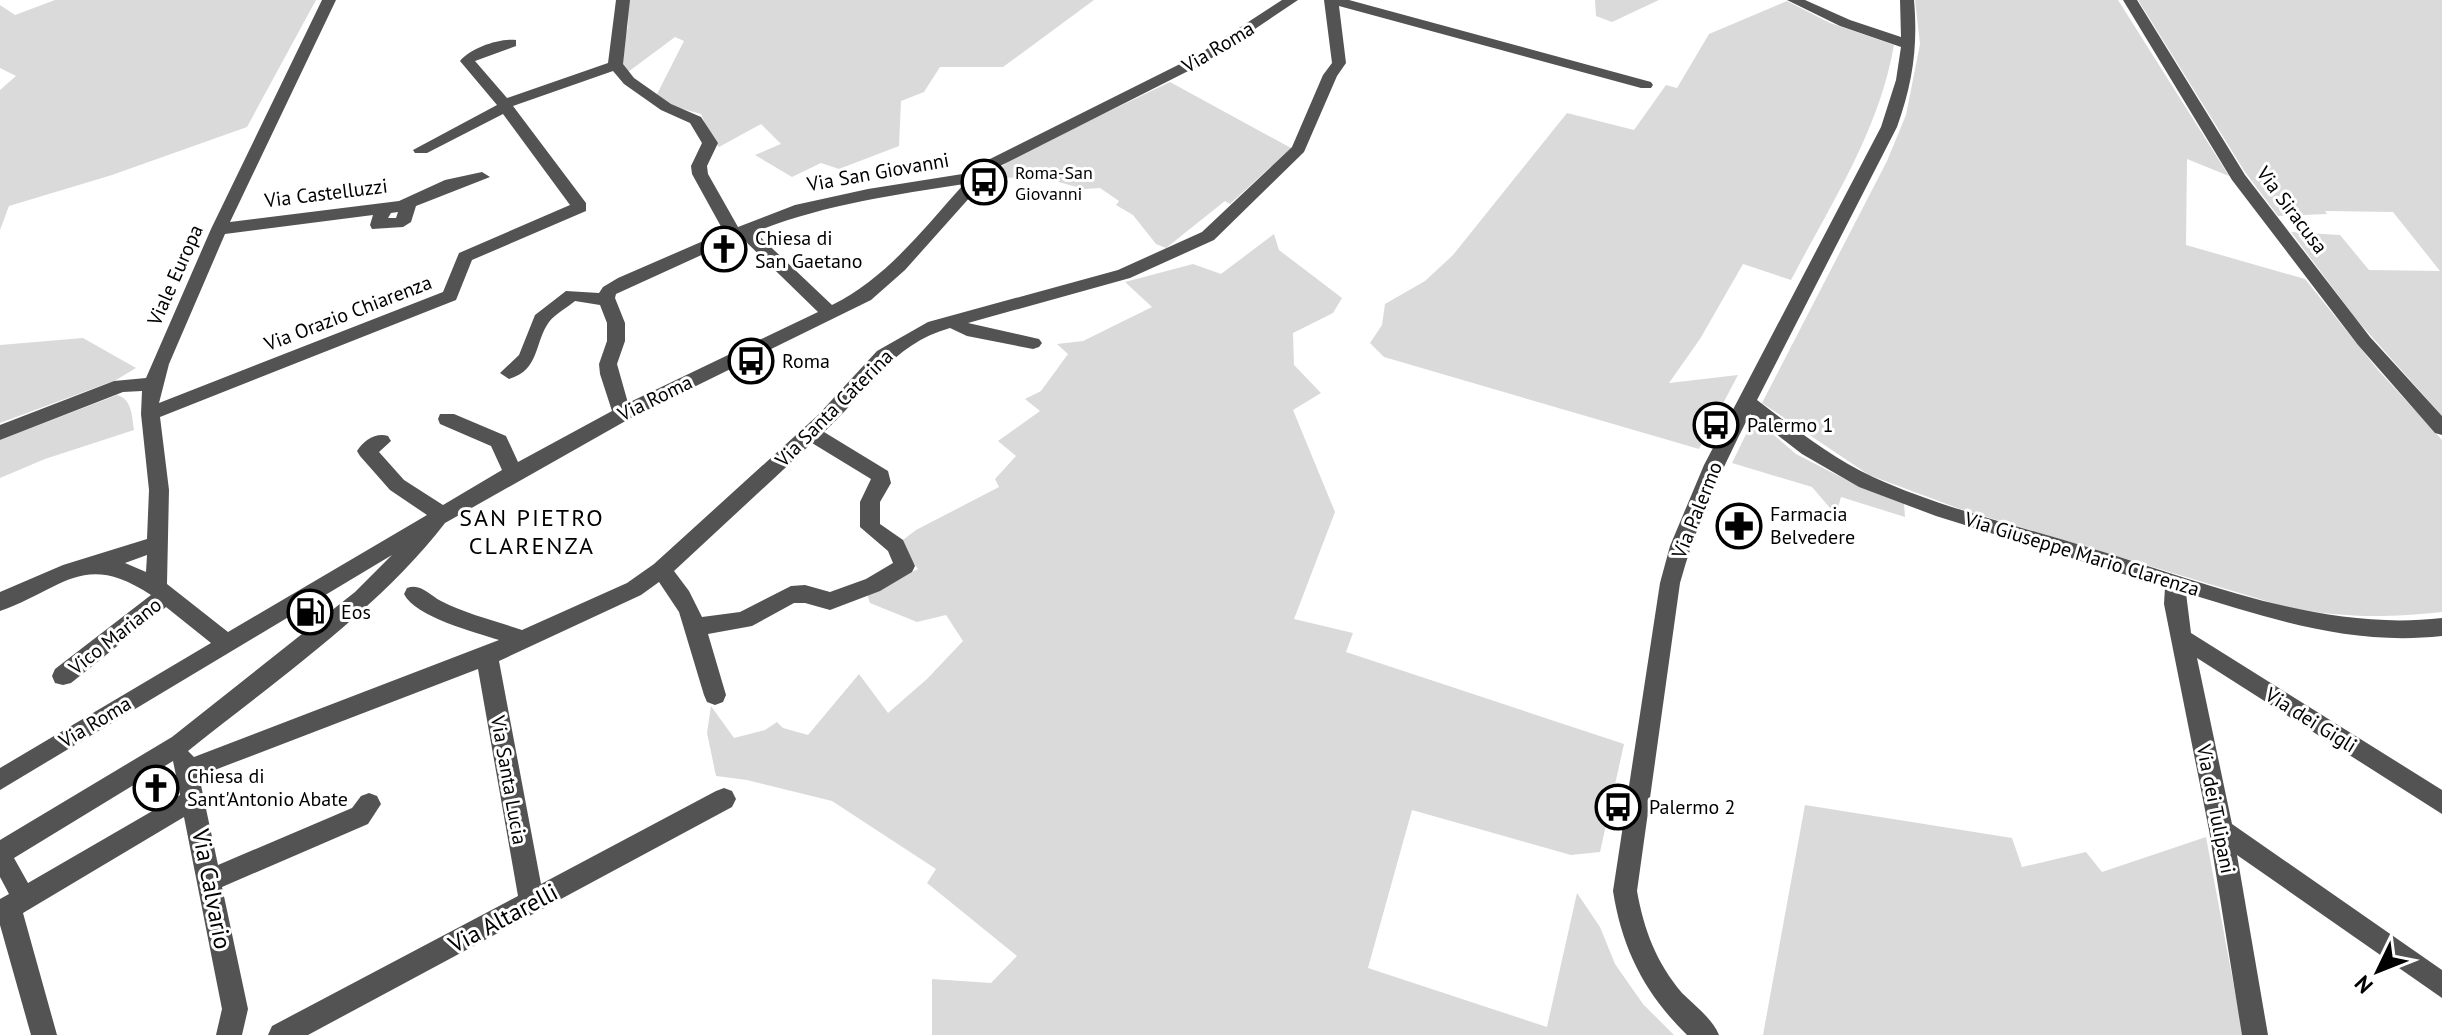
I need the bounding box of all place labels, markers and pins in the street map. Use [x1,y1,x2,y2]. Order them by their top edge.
bus stop icon: Roma-San Giovanni [960,158,1008,206]
place label: Roma-San Giovanni [1015,161,1093,205]
church icon: Chiesa di San Gaetano [700,225,748,273]
place label: Chiesa di San Gaetano [755,225,863,274]
bus stop icon: Roma [727,337,775,385]
place label: Roma [782,348,830,374]
bus stop icon: Palermo 1 [1692,401,1740,449]
place label: Palermo 1 [1747,412,1833,438]
place label: Farmacia Belvedere [1770,501,1855,550]
pharmacy icon: Farmacia Belvedere [1715,502,1763,550]
fuel station icon: Eos [286,588,334,636]
place label: Eos [341,599,371,625]
place label: Chiesa di Sant'Antonio Abate [187,763,348,812]
church icon: Chiesa di Sant'Antonio Abate [132,764,180,812]
bus stop icon: Palermo 2 [1594,783,1642,831]
place label: Palermo 2 [1649,794,1735,820]

